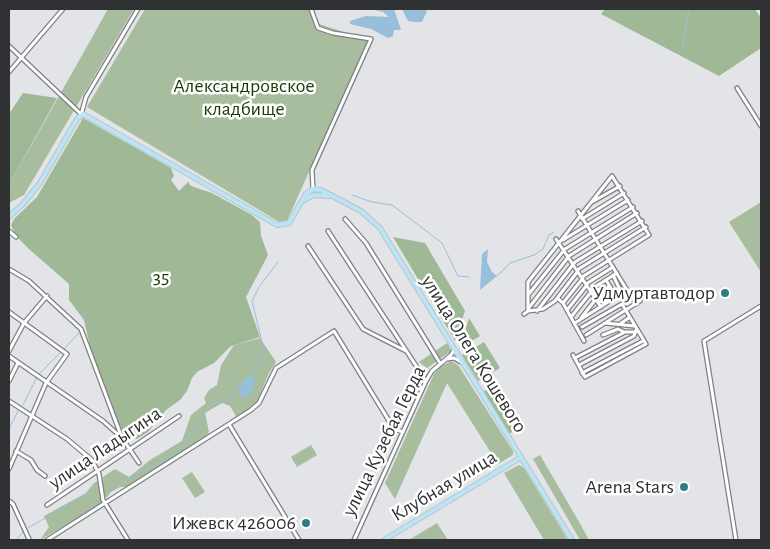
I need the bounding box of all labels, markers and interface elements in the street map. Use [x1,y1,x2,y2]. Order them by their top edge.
park label: Александровское кладбище [173,74,315,121]
park label: 35 [153,265,169,289]
street label: улица Олега Кошевого [416,271,532,437]
place label: Удмуртавтодор [593,281,715,305]
marker: Удмуртавтодор [719,287,731,299]
street label: улица Кузебая Герда [337,362,431,520]
street label: улица Ладыгина [44,401,166,495]
street label: Клубная улица [387,445,501,527]
place label: Arena Stars [585,475,674,499]
marker: Arena Stars [678,481,690,493]
place label: Ижевск 426006 [172,511,296,535]
marker: Ижевск 426006 [300,517,312,529]

